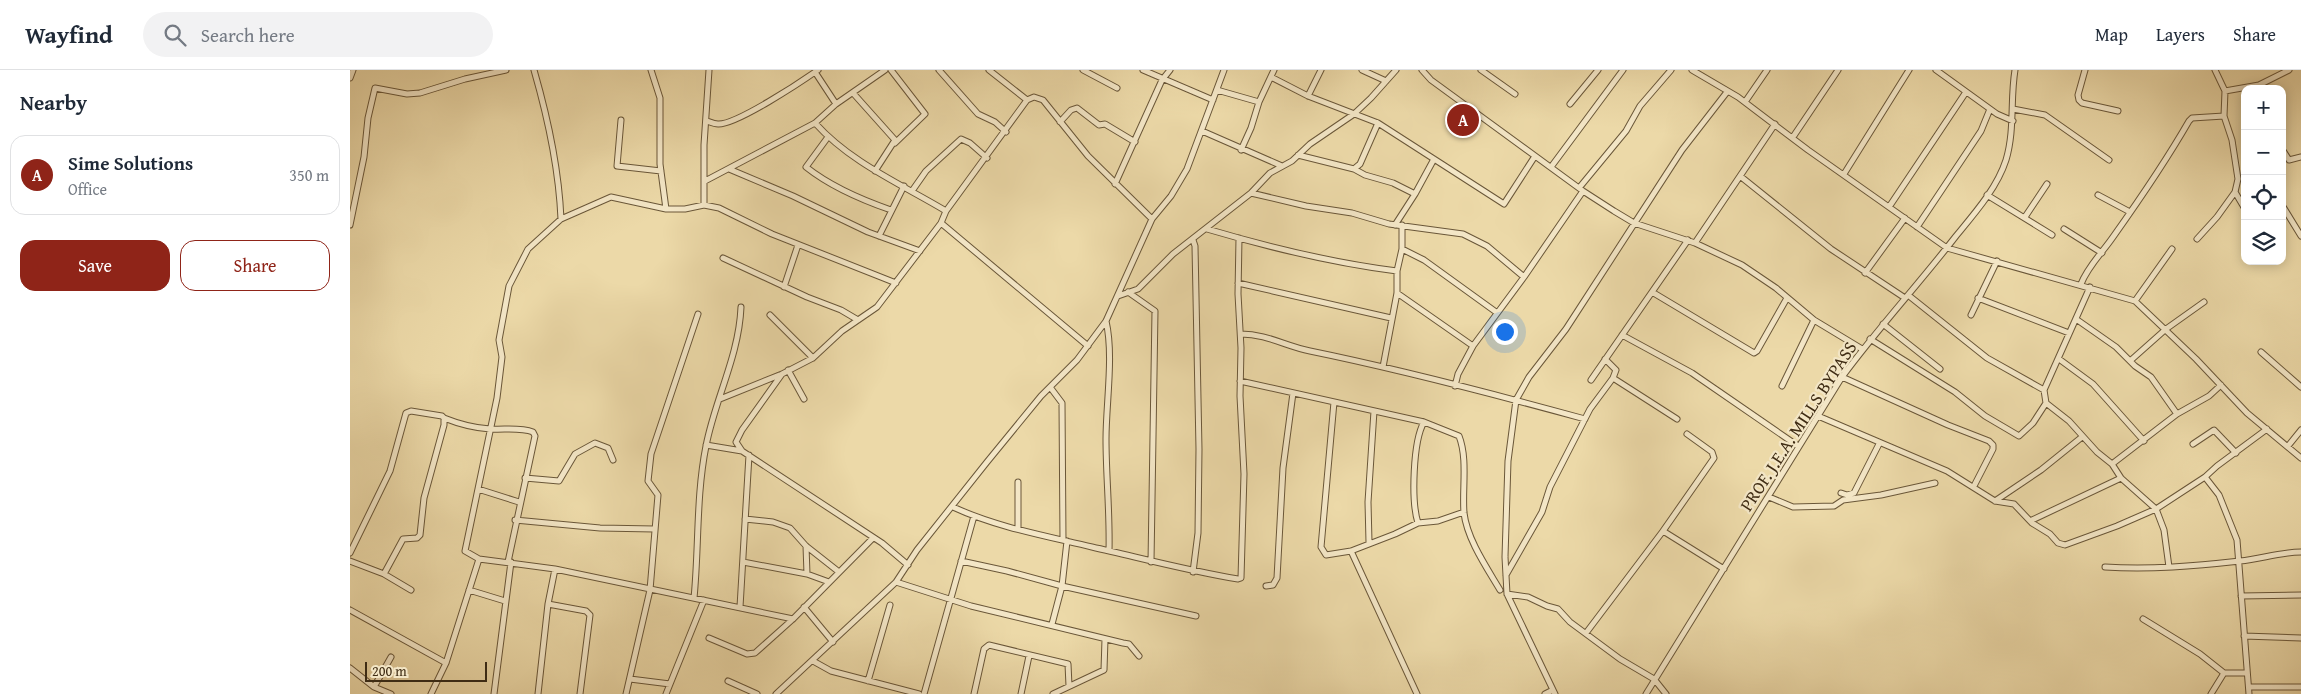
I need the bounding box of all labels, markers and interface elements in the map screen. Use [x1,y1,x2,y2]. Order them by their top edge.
search box [143,12,493,57]
text: Wayfind [25,17,113,52]
icon: search [161,21,189,49]
text: Search here [201,21,295,49]
text: Map [2095,21,2128,48]
text: Layers [2156,21,2205,48]
text: Share [2233,21,2276,48]
map controls [2241,85,2286,265]
button: + [2241,85,2286,130]
text: Nearby [20,87,87,118]
pin: A [1447,101,1479,139]
button: − [2241,130,2286,175]
text: Sime Solutions [68,149,193,177]
text: A [32,163,42,187]
text: 350 m [289,163,329,187]
button: locate [2241,175,2286,220]
text: Office [68,177,107,201]
button: layers [2241,220,2286,265]
button: Save [20,240,170,291]
button: Share [180,240,330,291]
your location [1492,319,1518,345]
street label: PROF. J.E.A. MILLS BYPASS [1733,336,1863,516]
scale bar [365,659,488,682]
text: 200 m [372,661,407,681]

